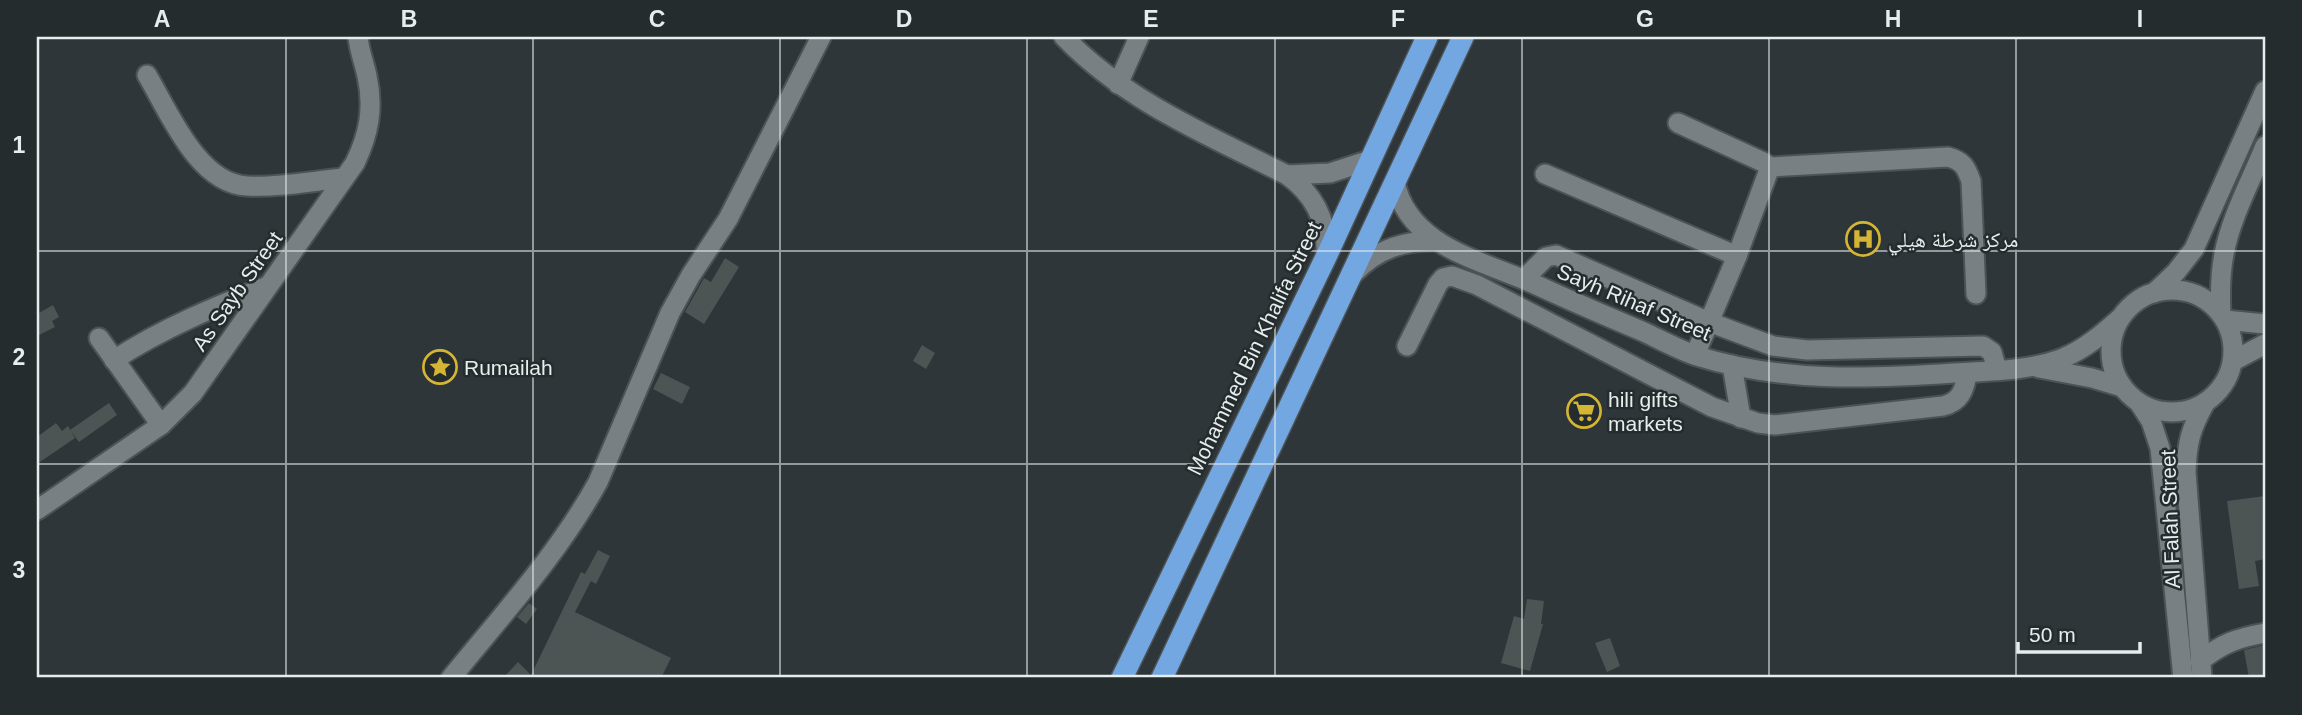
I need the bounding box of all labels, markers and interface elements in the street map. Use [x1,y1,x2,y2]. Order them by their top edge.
text: A [154,6,170,32]
text: B [401,6,417,32]
text: C [649,6,665,32]
text: D [896,6,912,32]
text: E [1143,6,1159,32]
text: F [1391,6,1405,32]
text: G [1636,6,1654,32]
text: H [1885,6,1901,32]
text: I [2137,6,2143,32]
text: 1 [13,132,26,158]
street label: Mohammed Bin Khalifa Street [1183,217,1326,478]
hospital icon: مركز شرطة هيلي [1844,220,1882,258]
street label: As Sayb Street [187,227,287,355]
place label: مركز شرطة هيلي [1888,228,2018,256]
street label: Sayh Rihaf Street [1554,259,1714,345]
text: 2 [13,344,25,370]
place icon: Rumailah [421,348,459,386]
place label: Rumailah [464,356,553,379]
place label: hili gifts markets [1608,388,1683,435]
supermarket icon: hili gifts markets [1565,392,1603,430]
street label: Al Falah Street [2156,449,2184,589]
text: 3 [13,557,25,583]
scale bar [2018,610,2141,654]
text: 50 m [2029,623,2076,646]

